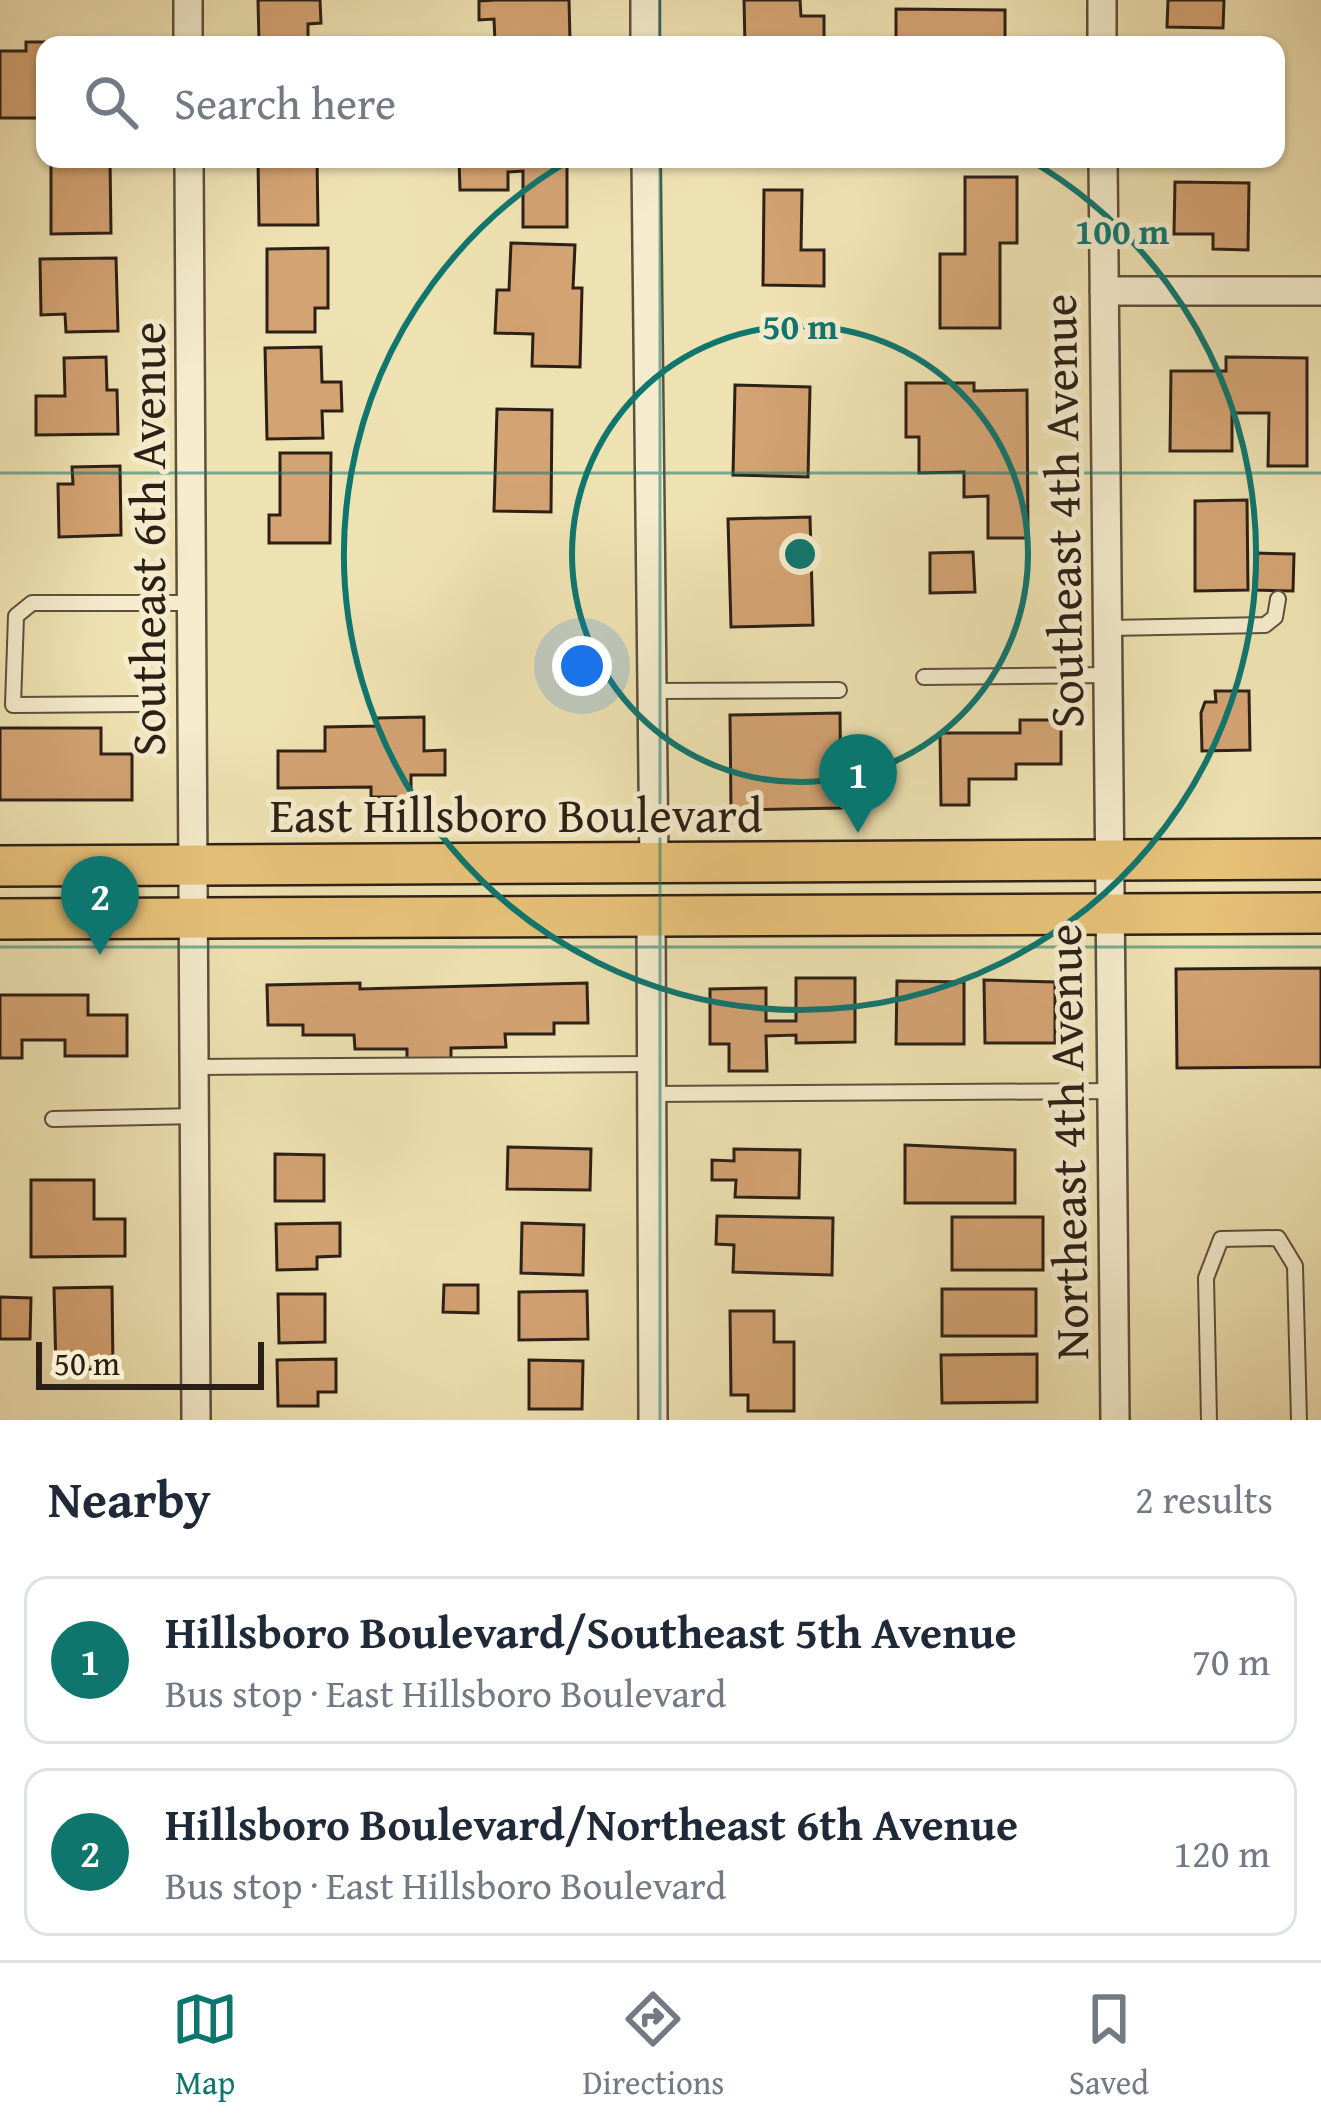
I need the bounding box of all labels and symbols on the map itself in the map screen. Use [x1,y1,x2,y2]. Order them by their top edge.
text: 100 m [1075,204,1170,257]
street label: Southeast 4th Avenue [1023,293,1101,729]
text: 50 m [762,299,838,352]
street label: Southeast 6th Avenue [112,322,183,756]
centre of rings [779,533,821,575]
your location [552,636,612,696]
pin: 1 [819,734,897,833]
street label: East Hillsboro Boulevard [270,779,763,850]
pin: 2 [61,856,139,955]
street label: Northeast 4th Avenue [1028,923,1106,1361]
scale bar [36,1336,264,1389]

